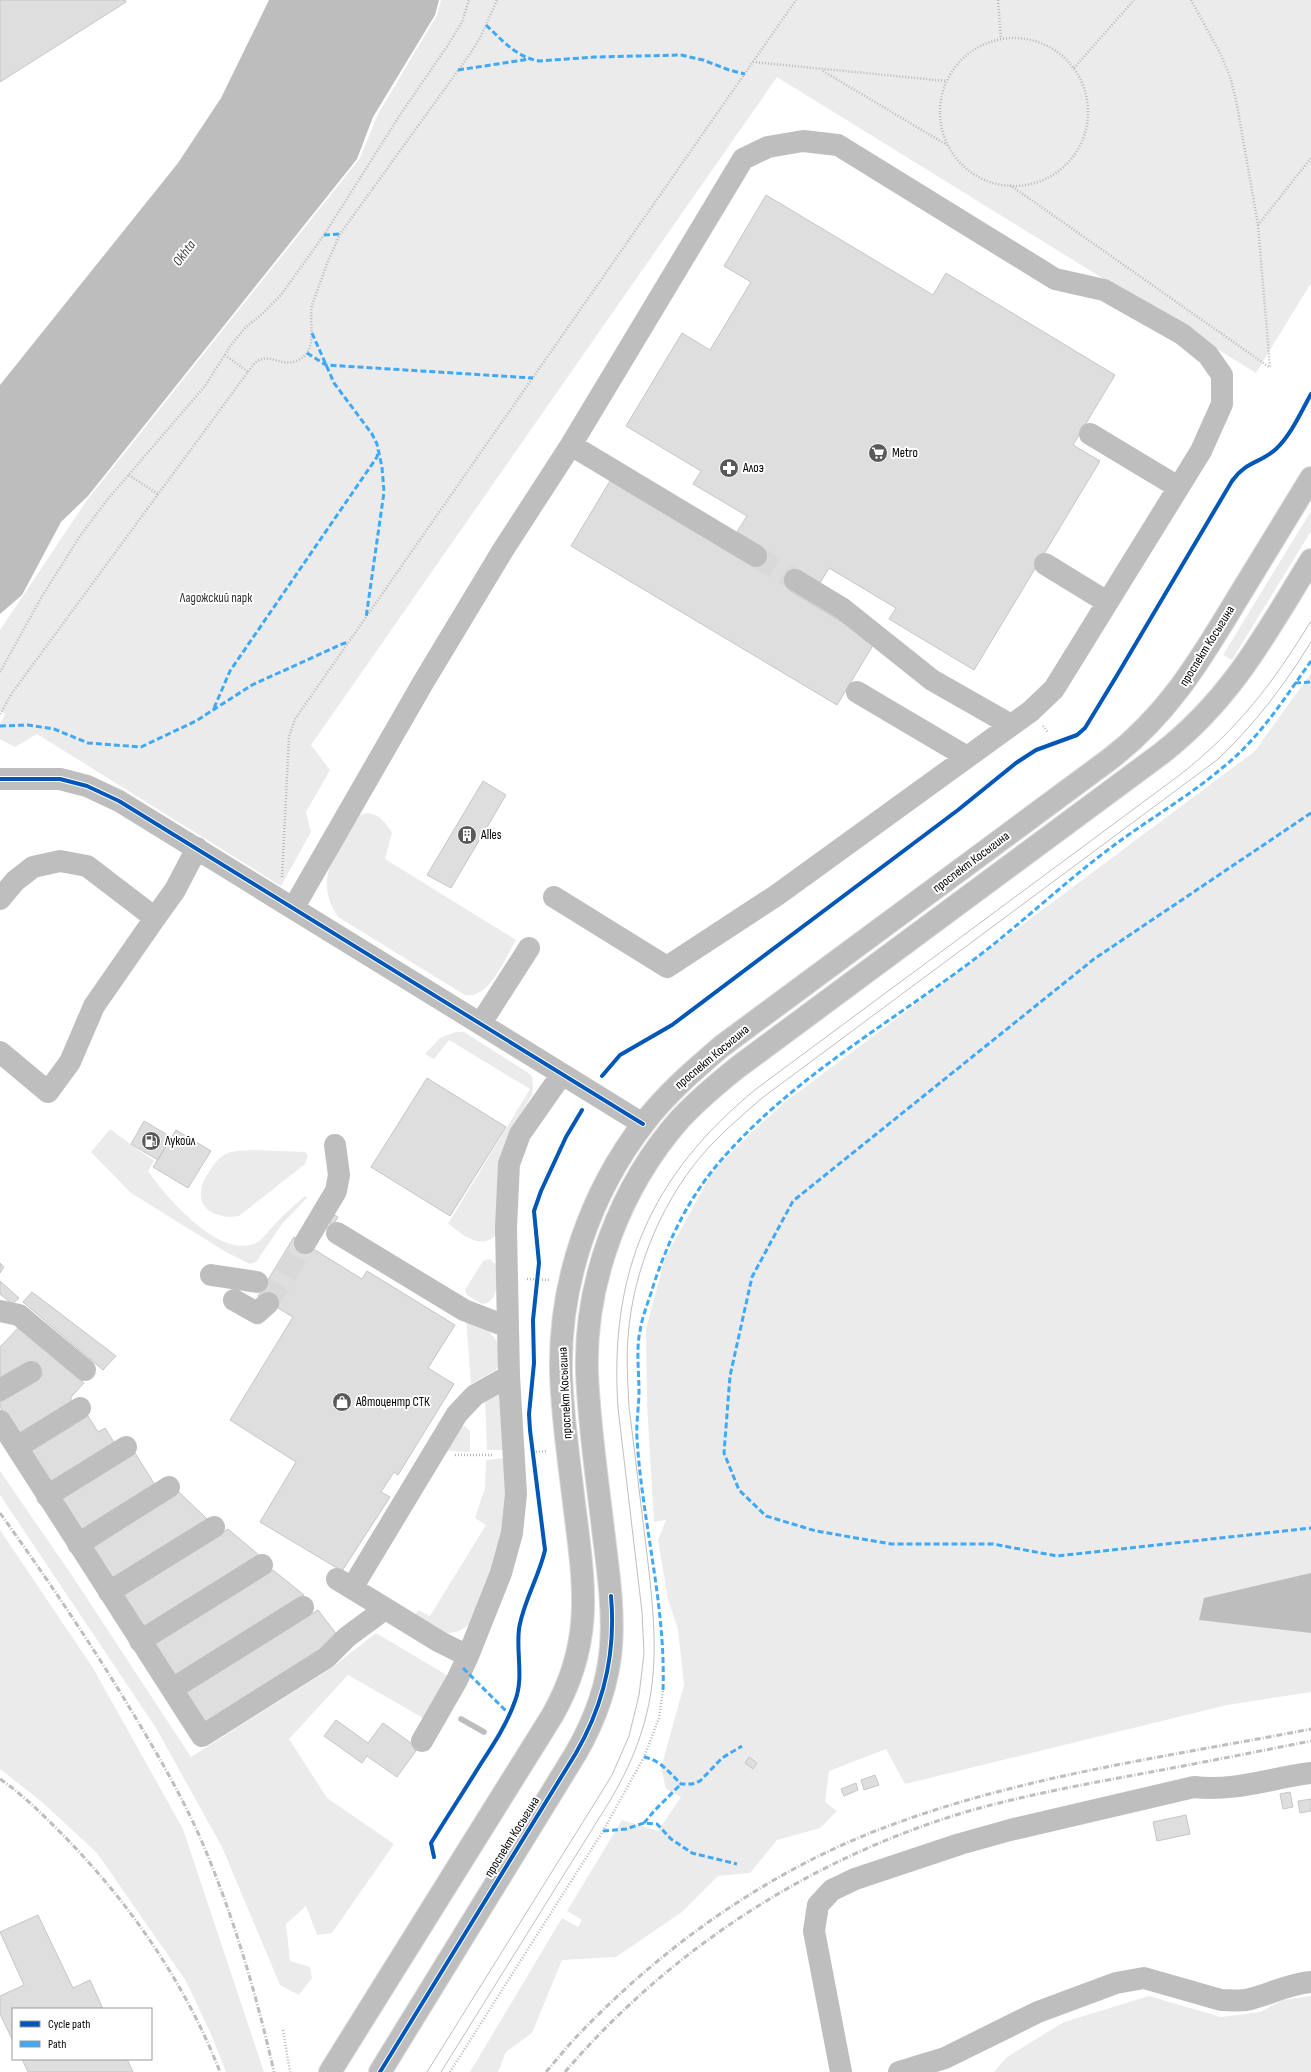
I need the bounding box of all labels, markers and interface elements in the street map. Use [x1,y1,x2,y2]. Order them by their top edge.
water label: Okhta [169,237,199,269]
supermarket icon: Metro [867,442,889,464]
place label: Metro [892,445,918,461]
pharmacy icon: Алоэ [718,457,740,479]
place label: Алоэ [742,460,764,476]
park label: Ладожский парк [179,590,252,606]
street label: проспект Косыгина [1176,603,1238,689]
building icon: Alles [456,824,478,846]
place label: Alles [480,827,502,843]
street label: проспект Косыгина [929,828,1013,896]
street label: проспект Косыгина [672,1021,752,1093]
fuel station icon: Лукойл [140,1130,162,1152]
place label: Лукойл [164,1133,196,1149]
street label: проспект Косыгина [555,1347,575,1439]
shop icon: Автоцентр СТК [331,1391,353,1413]
place label: Автоцентр СТК [355,1394,430,1410]
street label: проспект Косыгина [481,1794,543,1880]
legend [12,2008,152,2060]
text: Cycle path [48,2017,90,2032]
text: Path [48,2037,66,2052]

